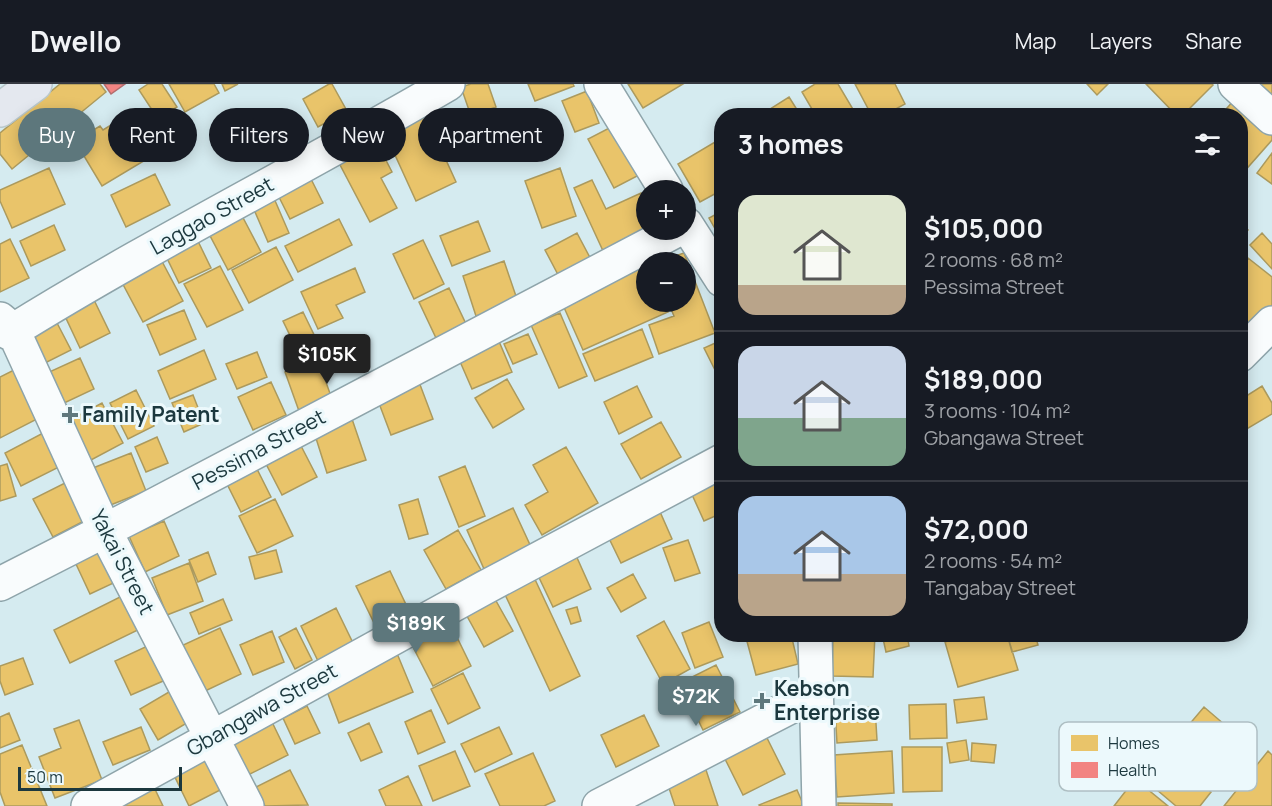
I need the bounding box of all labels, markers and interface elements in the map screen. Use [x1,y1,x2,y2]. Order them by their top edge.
text: Dwello [30,22,121,60]
text: Map [1015,27,1056,55]
text: Layers [1089,27,1152,55]
text: Share [1185,27,1242,55]
chip: Buy [18,108,96,162]
chip: Rent [108,108,197,162]
chip: Filters [209,108,309,162]
chip: New [321,108,406,162]
chip: Apartment [418,108,564,162]
text: 3 homes [738,126,844,162]
icon: filters [1191,128,1224,161]
street label: Laggao Street [145,170,278,261]
map controls [636,180,696,312]
button: + [636,180,696,240]
text: $105,000 [924,210,1043,246]
icon: home [786,219,858,291]
text: 2 rooms · 68 m² [924,246,1063,273]
button: − [636,252,696,312]
text: Pessima Street [924,273,1064,300]
pin: $105K [285,334,369,385]
text: $105K [297,340,357,367]
text: $189,000 [924,361,1043,397]
icon: home [786,370,858,442]
text: 3 rooms · 104 m² [924,397,1070,424]
place label: Family Patent [82,400,220,428]
street label: Pessima Street [187,402,330,496]
marker: Family Patent [63,408,77,422]
text: Gbangawa Street [924,424,1084,451]
street label: Yakai Street [84,504,161,619]
text: $72,000 [924,511,1029,547]
icon: home [786,520,858,592]
text: 2 rooms · 54 m² [924,547,1062,574]
text: Tangabay Street [924,574,1076,601]
pin: $189K [374,603,458,654]
text: $189K [387,609,445,636]
street label: Gbangawa Street [181,656,342,762]
place label: Kebson Enterprise [774,674,880,726]
pin: $72K [660,676,732,727]
text: $72K [672,682,720,709]
marker: Kebson Enterprise [755,694,769,708]
legend [1059,722,1257,791]
text: Homes [1108,732,1160,754]
text: Health [1108,759,1157,781]
scale bar [18,764,182,792]
text: 50 m [27,766,63,788]

